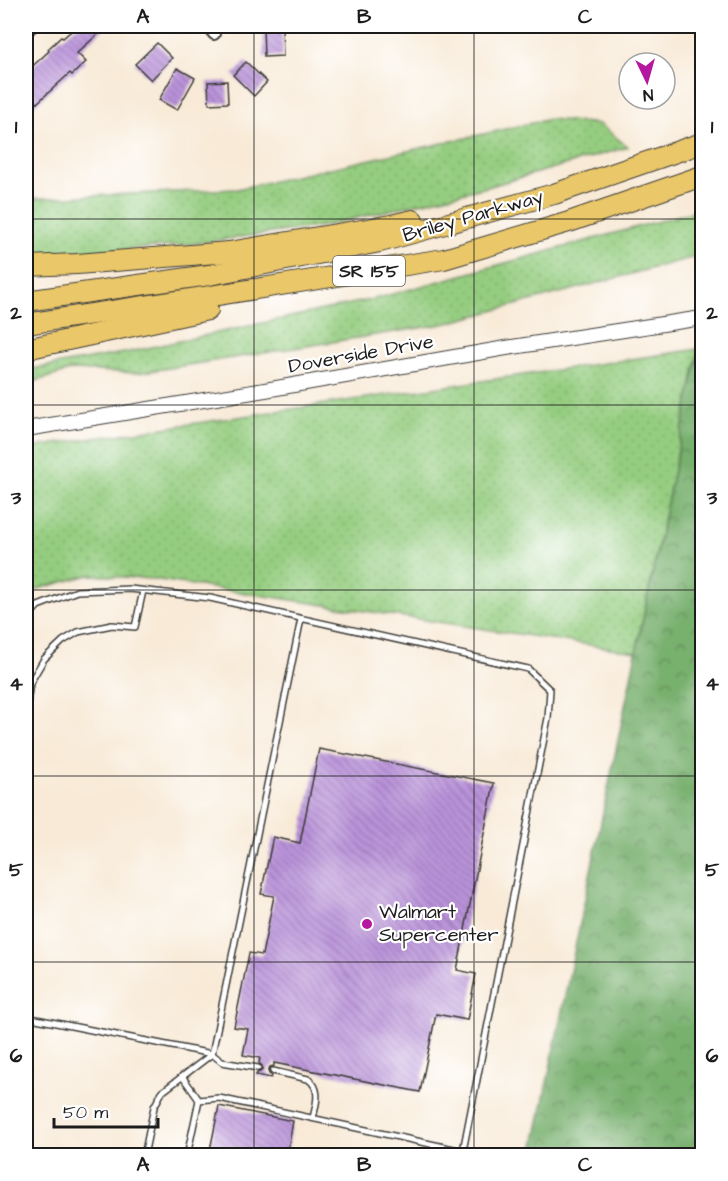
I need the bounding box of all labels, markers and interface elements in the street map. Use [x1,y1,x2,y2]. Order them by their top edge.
text: A [137,3,150,31]
text: B [357,3,372,31]
text: C [578,3,593,31]
north arrow [617,51,677,111]
text: N [642,84,654,106]
text: 1 [15,113,18,141]
text: 1 [711,113,714,141]
street label: Briley Parkway [400,183,547,250]
road number: SR 155 [333,256,405,286]
text: 2 [9,299,22,327]
text: 2 [705,299,718,327]
street label: Doverside Drive [286,327,436,381]
text: 3 [10,484,22,512]
text: 3 [706,484,718,512]
text: 4 [9,670,23,698]
text: 4 [705,670,719,698]
text: 5 [9,856,24,884]
text: 5 [705,856,720,884]
place label: Walmart Supercenter [379,898,498,949]
marker: Walmart Supercenter [360,917,374,931]
text: 6 [10,1042,23,1070]
text: 6 [706,1042,719,1070]
scale bar [54,1091,158,1129]
text: 50 m [63,1100,108,1125]
text: A [137,1151,150,1179]
text: B [357,1151,372,1179]
text: C [578,1151,593,1179]

